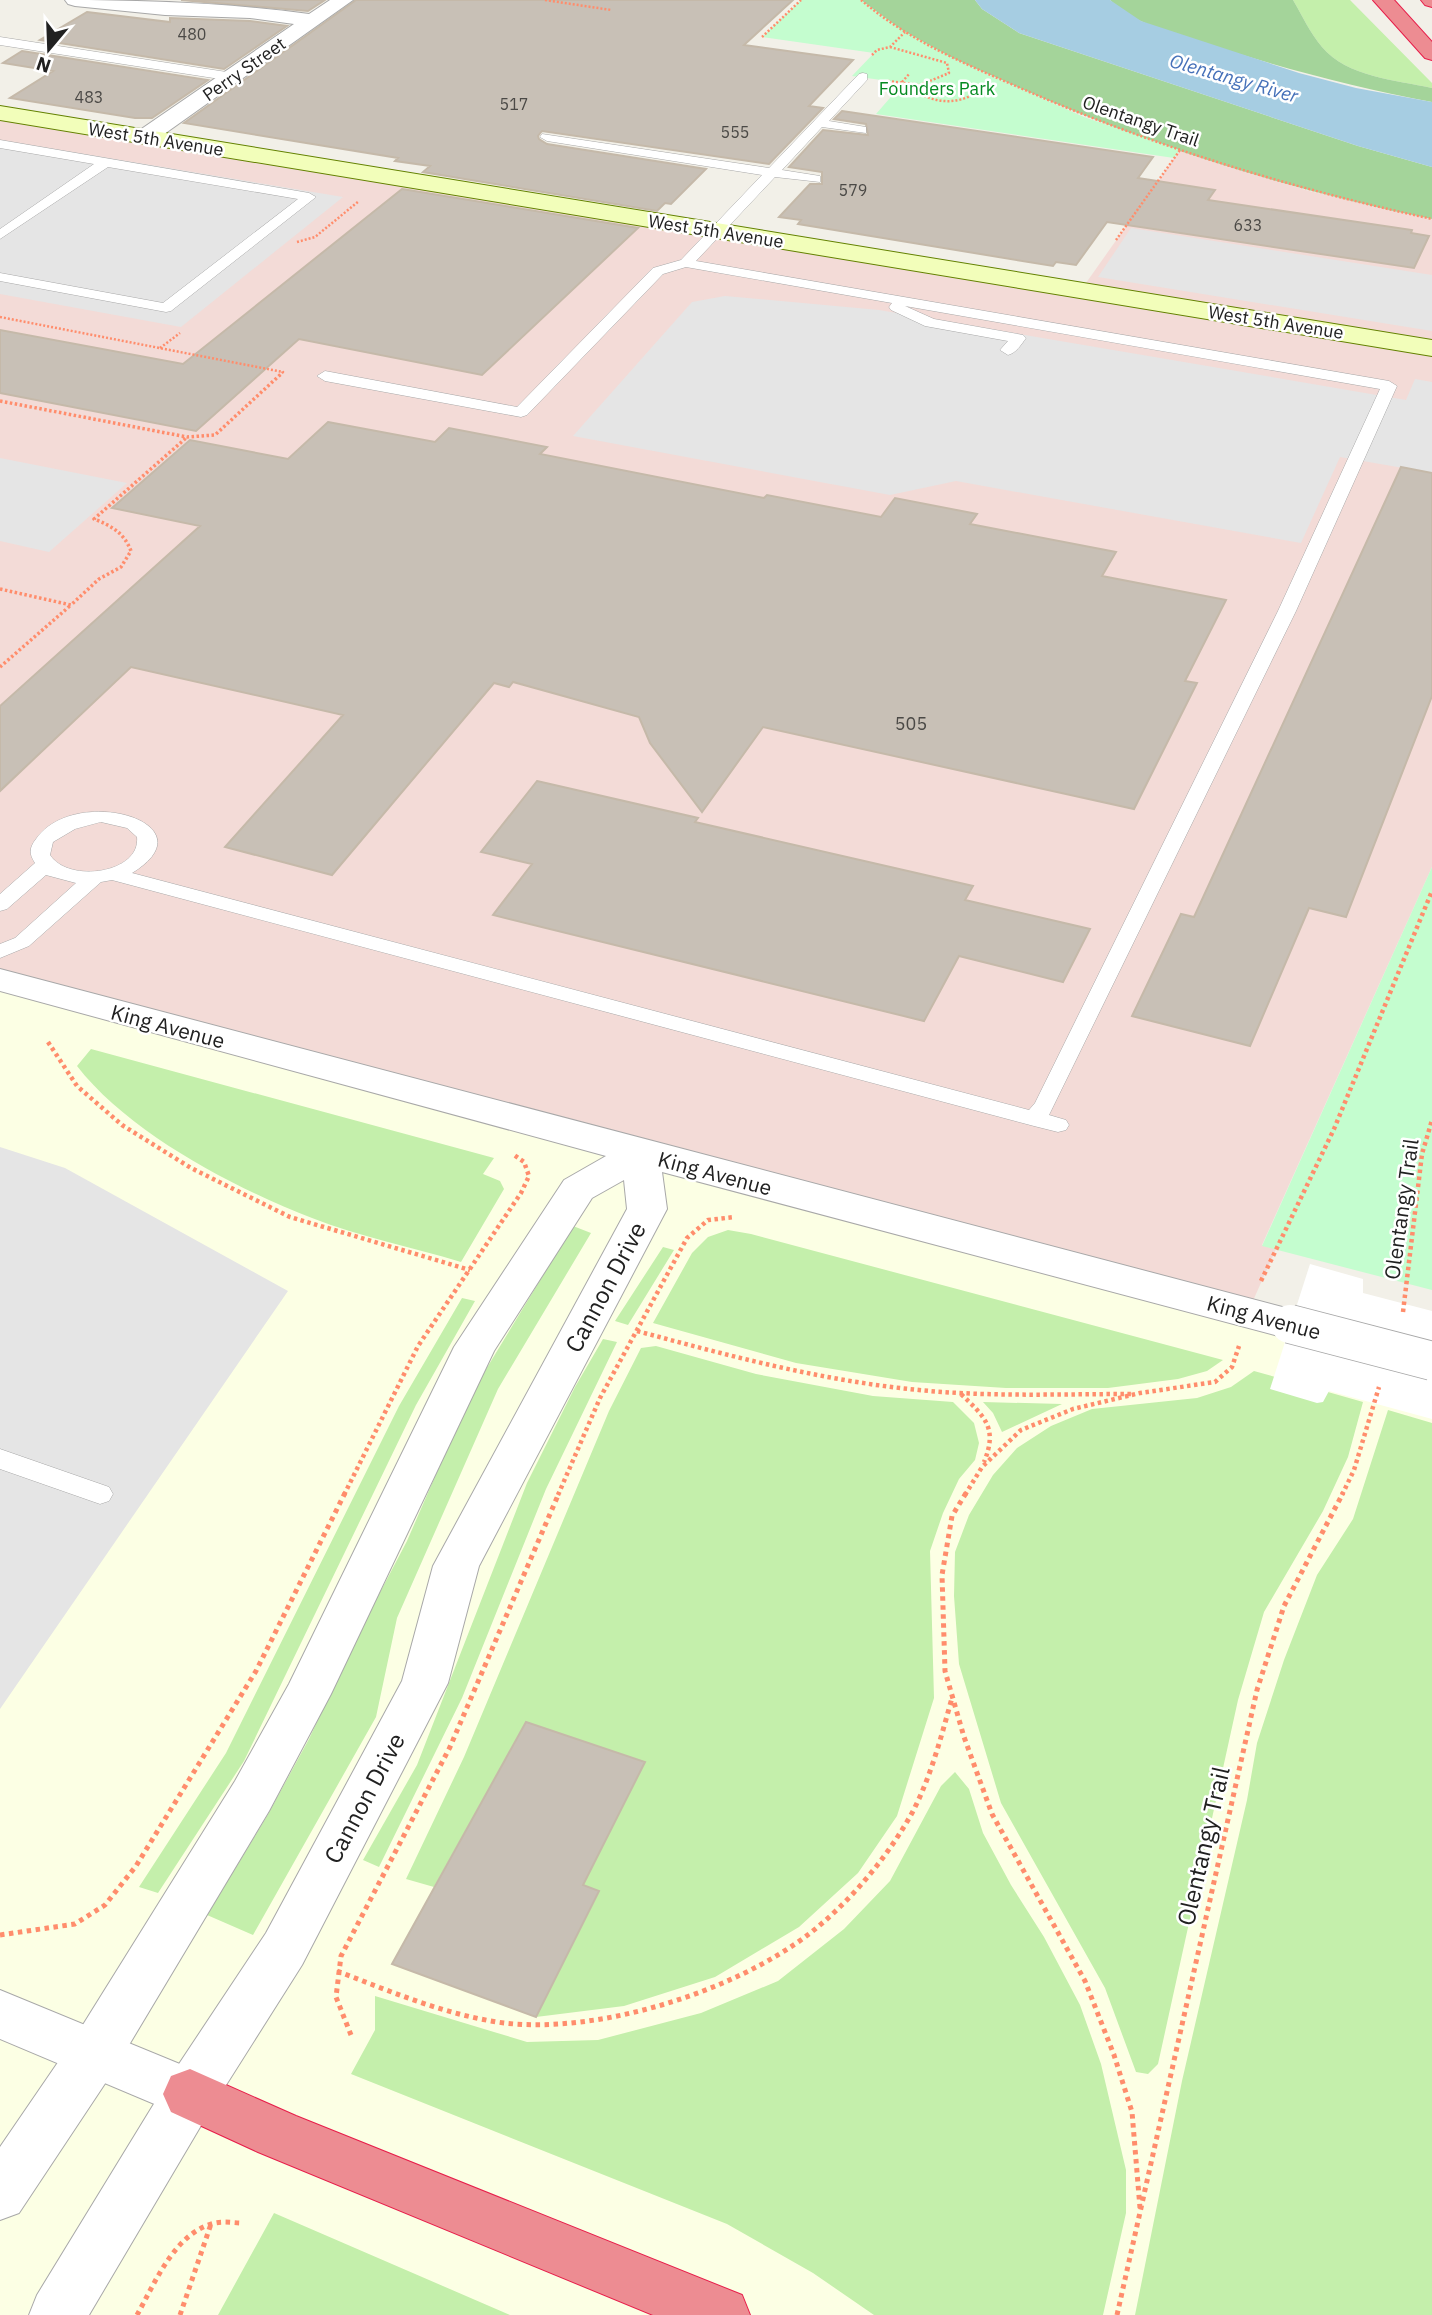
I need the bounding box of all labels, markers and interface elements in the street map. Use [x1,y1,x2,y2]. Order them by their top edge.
north arrow [14,14,84,84]
house number: 480 [178,24,206,44]
street label: Perry Street [198,32,290,106]
water label: Olentangy River [1167,48,1302,108]
text: N [33,51,54,79]
park label: Founders Park [879,77,996,100]
house number: 483 [75,87,103,107]
street label: Olentangy Trail [1080,90,1202,152]
house number: 517 [500,94,528,114]
street label: West 5th Avenue [87,117,225,161]
house number: 555 [721,122,749,142]
house number: 579 [839,180,867,200]
street label: West 5th Avenue [647,209,785,253]
house number: 633 [1234,215,1262,235]
street label: West 5th Avenue [1207,300,1345,344]
house number: 505 [895,712,927,735]
street label: King Avenue [108,997,228,1055]
street label: Olentangy Trail [1377,1136,1425,1281]
street label: King Avenue [655,1144,775,1202]
street label: Cannon Drive [557,1216,653,1358]
street label: King Avenue [1204,1288,1324,1346]
street label: Cannon Drive [316,1727,412,1869]
street label: Olentangy Trail [1169,1763,1237,1929]

